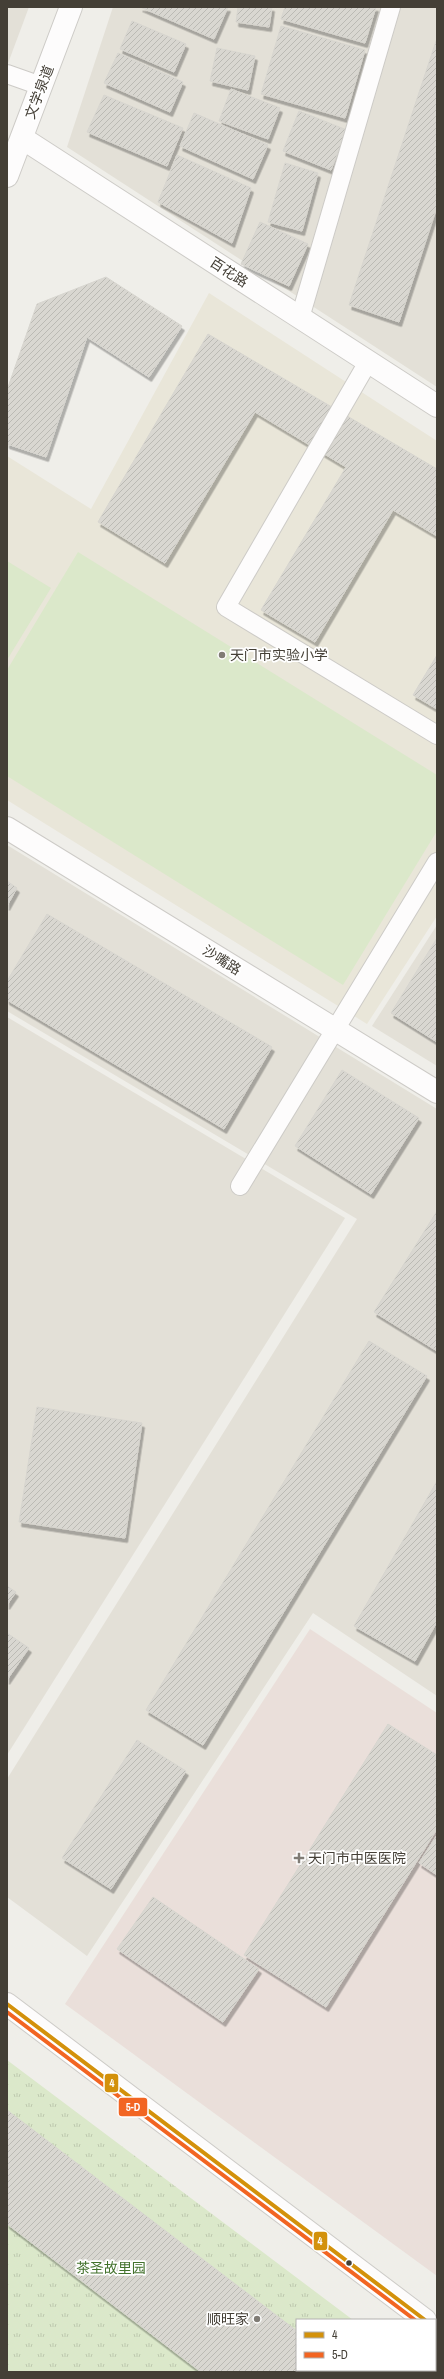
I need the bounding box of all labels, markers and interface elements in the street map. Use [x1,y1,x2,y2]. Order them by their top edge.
street label: 文学泉道 [21,63,57,121]
street label: 百花路 [206,253,252,291]
place label: 天门市实验小学 [230,646,328,664]
marker: 天门市实验小学 [217,650,227,660]
street label: 沙嘴路 [199,941,245,979]
place label: 天门市中医医院 [308,1849,406,1867]
marker: 天门市中医医院 [293,1852,305,1864]
line badge: 4 [104,2073,119,2093]
text: 4 [109,2076,115,2090]
line badge: 5-D [118,2097,148,2117]
text: 5-D [126,2100,141,2114]
line badge: 4 [313,2231,328,2251]
text: 4 [317,2234,323,2248]
unlabelled marker [344,2258,354,2268]
park label: 茶圣故里园 [76,2259,146,2277]
place label: 顺旺家 [207,2310,249,2328]
marker: 顺旺家 [252,2314,262,2324]
legend [296,2319,436,2371]
text: 4 [332,2327,338,2343]
text: 5-D [332,2347,348,2363]

